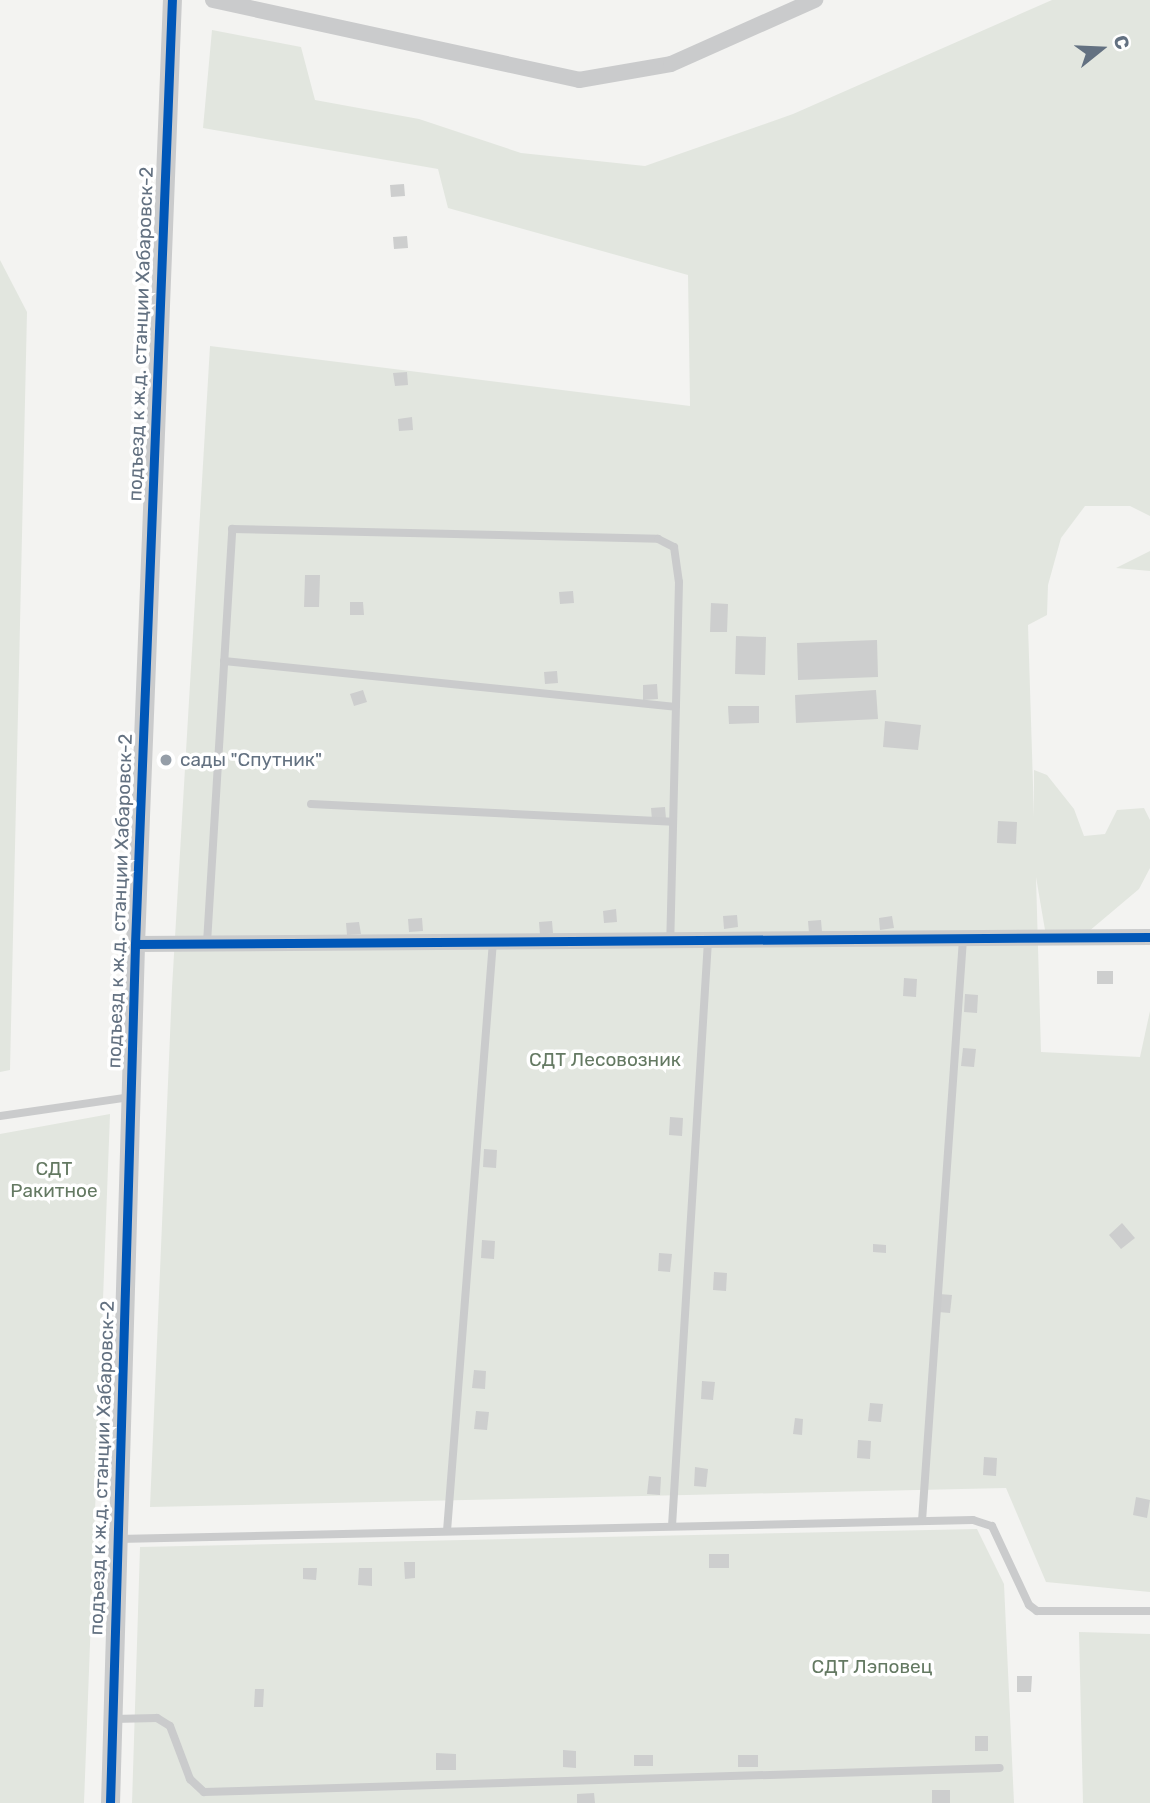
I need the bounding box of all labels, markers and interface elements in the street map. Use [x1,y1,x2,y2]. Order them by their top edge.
north arrow [1066,14,1136,84]
text: С [1108,32,1134,52]
street label: подъезд к ж.д. станции Хабаровск-2 [124,166,158,502]
street label: подъезд к ж.д. станции Хабаровск-2 [103,733,137,1069]
place label: сады "Спутник" [180,749,322,771]
marker: сады "Спутник" [158,752,174,768]
park label: СДТ Лесовозник [529,1049,681,1071]
park label: СДТ Ракитное [10,1158,98,1202]
street label: подъезд к ж.д. станции Хабаровск-2 [85,1300,119,1636]
park label: СДТ Лэповец [812,1656,932,1678]

